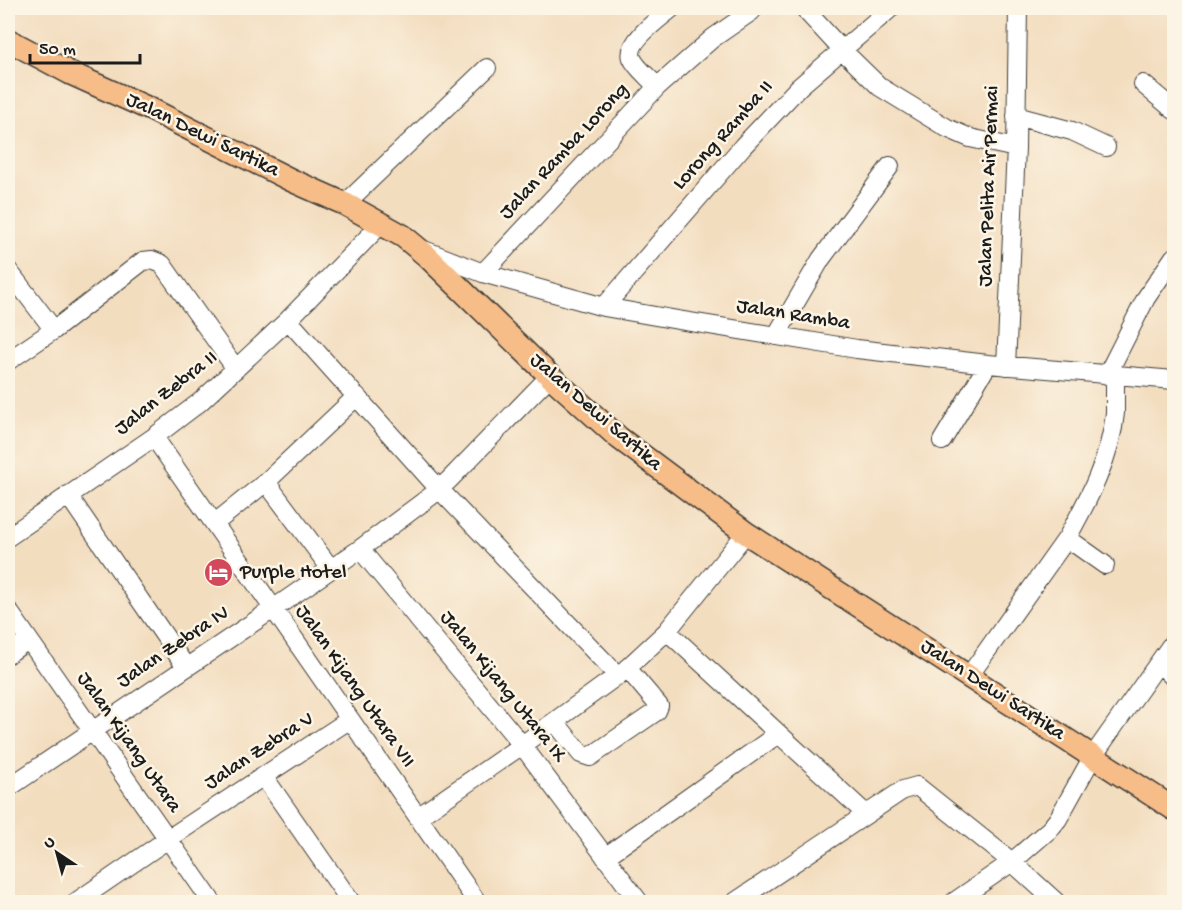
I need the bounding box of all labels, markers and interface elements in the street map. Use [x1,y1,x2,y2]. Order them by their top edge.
scale bar [30,27,140,65]
text: 50 m [39,40,76,61]
street label: Lorong Ramba II [668,76,780,196]
street label: Jalan Ramba Lorong [495,78,635,226]
street label: Jalan Pelita Air Permai [974,85,1006,287]
street label: Jalan Dewi Sartika [121,88,284,184]
street label: Jalan Ramba [735,295,853,337]
street label: Jalan Zebra II [111,346,223,442]
street label: Jalan Dewi Sartika [524,349,667,478]
hotel icon: Purple Hotel [203,557,235,589]
place label: Purple Hotel [239,561,347,586]
street label: Jalan Zebra IV [113,601,235,695]
street label: Jalan Kijang Utara VII [288,601,420,773]
street label: Jalan Kijang Utara IX [433,606,571,768]
street label: Jalan Dewi Sartika [915,635,1070,748]
street label: Jalan Kijang Utara [70,668,187,819]
street label: Jalan Zebra V [201,707,319,797]
north arrow [27,823,87,883]
text: U [41,833,60,854]

